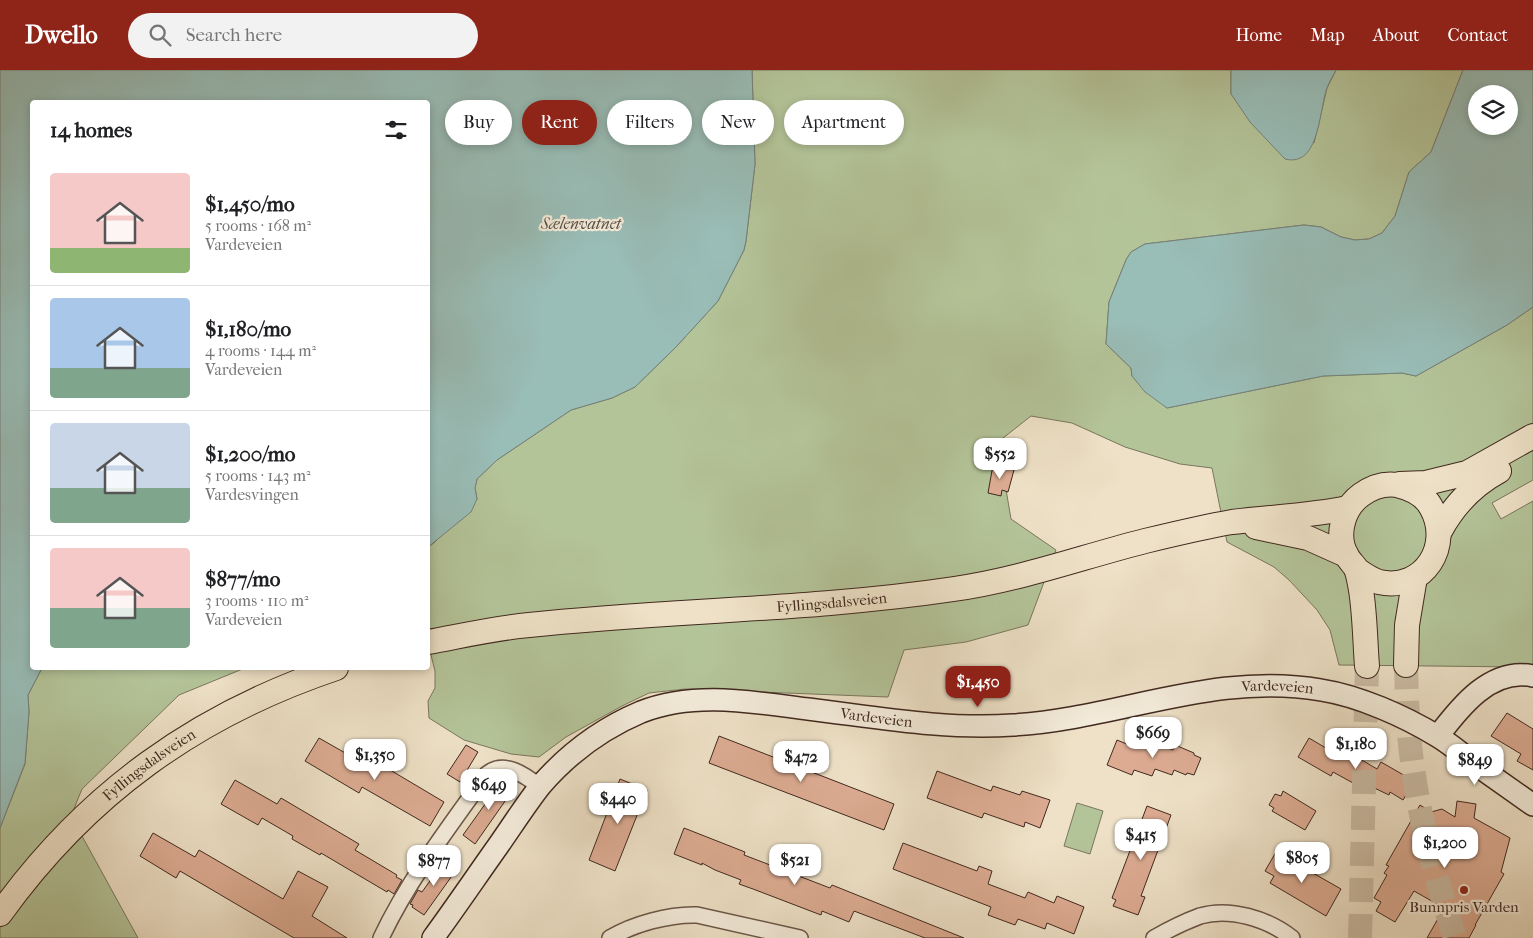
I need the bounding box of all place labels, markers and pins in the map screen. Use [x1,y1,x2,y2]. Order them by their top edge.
pin: $552 [970,438,1030,480]
pin: $1,450 [937,666,1019,708]
pin: $669 [1123,716,1183,759]
pin: $1,180 [1315,728,1397,770]
pin: $1,350 [334,738,416,781]
pin: $472 [771,740,831,783]
pin: $849 [1445,744,1505,786]
pin: $649 [459,768,519,811]
pin: $440 [588,782,648,825]
pin: $415 [1111,818,1171,861]
pin: $1,200 [1404,826,1486,869]
pin: $805 [1272,842,1332,884]
pin: $877 [404,844,464,887]
pin: $521 [765,844,825,886]
marker: Bunnpris Varden [1458,884,1470,896]
place label: Bunnpris Varden [1409,898,1519,916]

